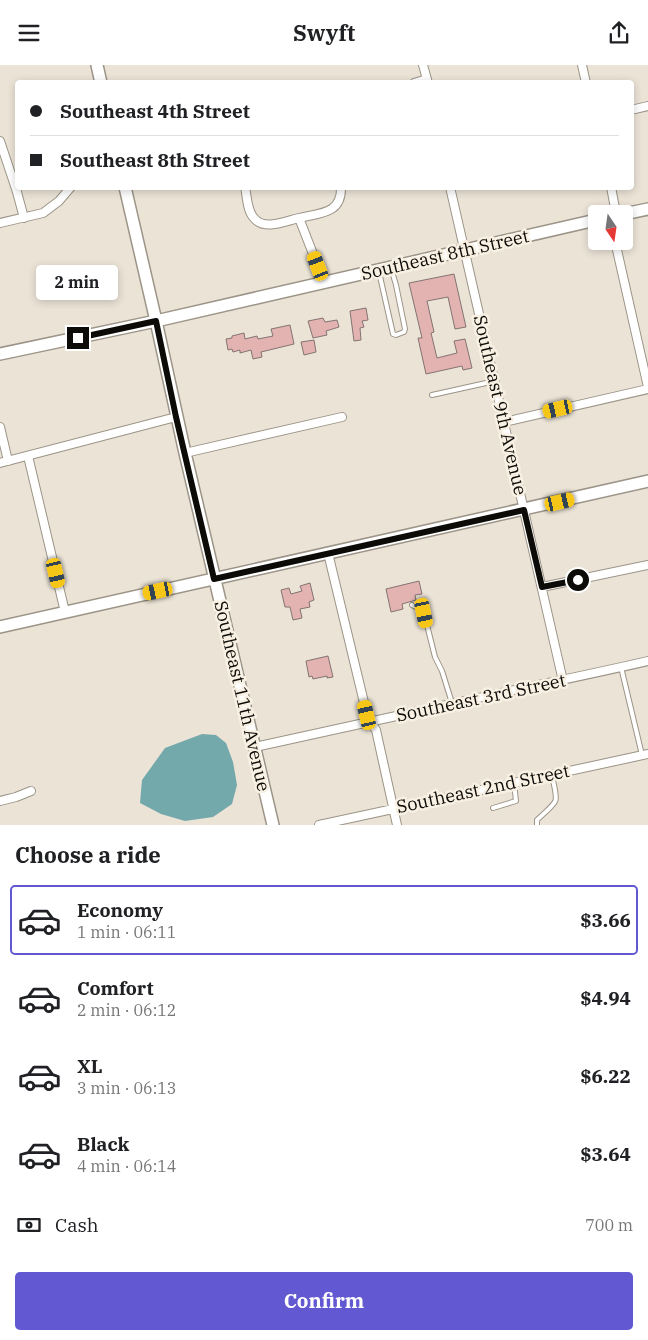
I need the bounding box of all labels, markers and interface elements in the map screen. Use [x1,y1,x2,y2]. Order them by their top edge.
text: Swyft [293,18,355,47]
icon: menu [15,19,43,47]
icon: share [605,19,633,47]
text: Southeast 4th Street [60,99,250,123]
text: Southeast 8th Street [60,148,250,172]
north arrow [588,205,632,250]
map controls [588,205,633,250]
street label: Southeast 8th Street [359,224,531,285]
car [305,249,330,283]
callout: 2 min [37,265,119,301]
text: 2 min [55,272,99,292]
street label: Southeast 9th Avenue [469,313,532,497]
route end [67,327,89,349]
car [541,398,574,420]
car [543,491,576,513]
car [45,557,66,589]
route start [567,569,589,591]
car [141,581,174,601]
car [413,597,434,629]
street label: Southeast 11th Avenue [209,598,276,793]
street label: Southeast 3rd Street [394,668,568,727]
car [356,699,377,731]
street label: Southeast 2nd Street [394,759,572,818]
text: Choose a ride [15,840,161,869]
icon: car [17,898,62,943]
text: Economy [77,898,163,922]
text: $3.66 [580,908,631,932]
text: 1 min · 06:11 [77,922,176,942]
icon: car [17,976,62,1021]
text: Comfort [77,976,154,1000]
text: $4.94 [580,986,631,1010]
text: 2 min · 06:12 [77,1000,176,1020]
icon: car [17,1054,62,1099]
text: XL [77,1054,103,1078]
text: $6.22 [580,1064,631,1088]
text: 3 min · 06:13 [77,1078,176,1098]
icon: car [17,1132,62,1177]
text: Black [77,1132,129,1156]
text: $3.64 [580,1142,631,1166]
text: 4 min · 06:14 [77,1156,176,1176]
icon: cash [15,1211,43,1239]
text: Cash [55,1213,99,1237]
text: 700 m [585,1215,633,1235]
button: Confirm [15,1272,633,1330]

